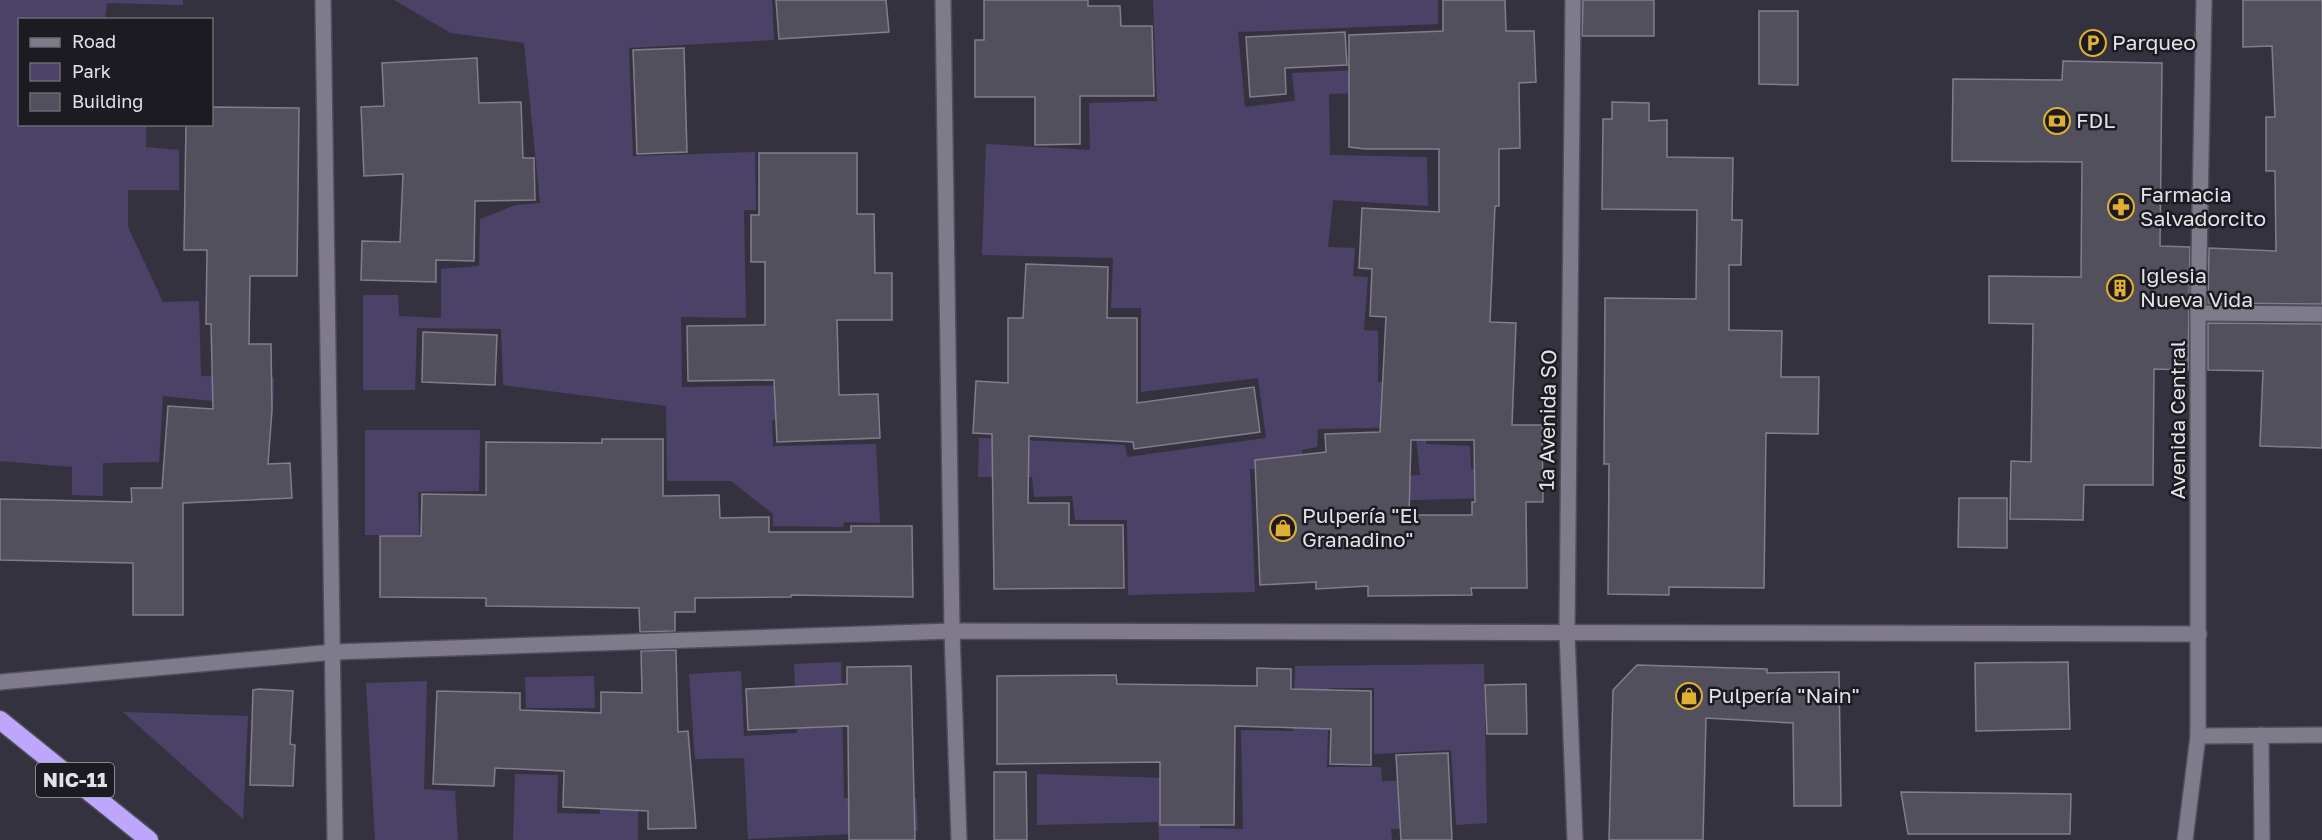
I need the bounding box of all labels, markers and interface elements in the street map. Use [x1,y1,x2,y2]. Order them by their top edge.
legend [18,18,213,126]
parking icon: Parqueo [2078,28,2108,58]
place label: Parqueo [2112,29,2196,55]
text: Road [72,30,116,52]
text: Park [72,60,111,82]
text: Building [72,90,143,112]
bank icon: FDL [2042,106,2072,136]
place label: FDL [2076,107,2115,133]
place label: Farmacia Salvadorcito [2140,181,2266,231]
pharmacy icon: Farmacia Salvadorcito [2106,192,2136,222]
place label: Iglesia Nueva Vida [2140,262,2253,312]
building icon: Iglesia Nueva Vida [2105,273,2135,303]
street label: Avenida Central [2164,340,2190,500]
street label: 1a Avenida SO [1533,349,1561,491]
place label: Pulpería "El Granadino" [1302,502,1419,552]
shop icon: Pulpería "El Granadino" [1268,513,1298,543]
shop icon: Pulpería "Nain" [1674,681,1704,711]
place label: Pulpería "Nain" [1708,682,1860,708]
road number: NIC-11 [36,763,114,797]

